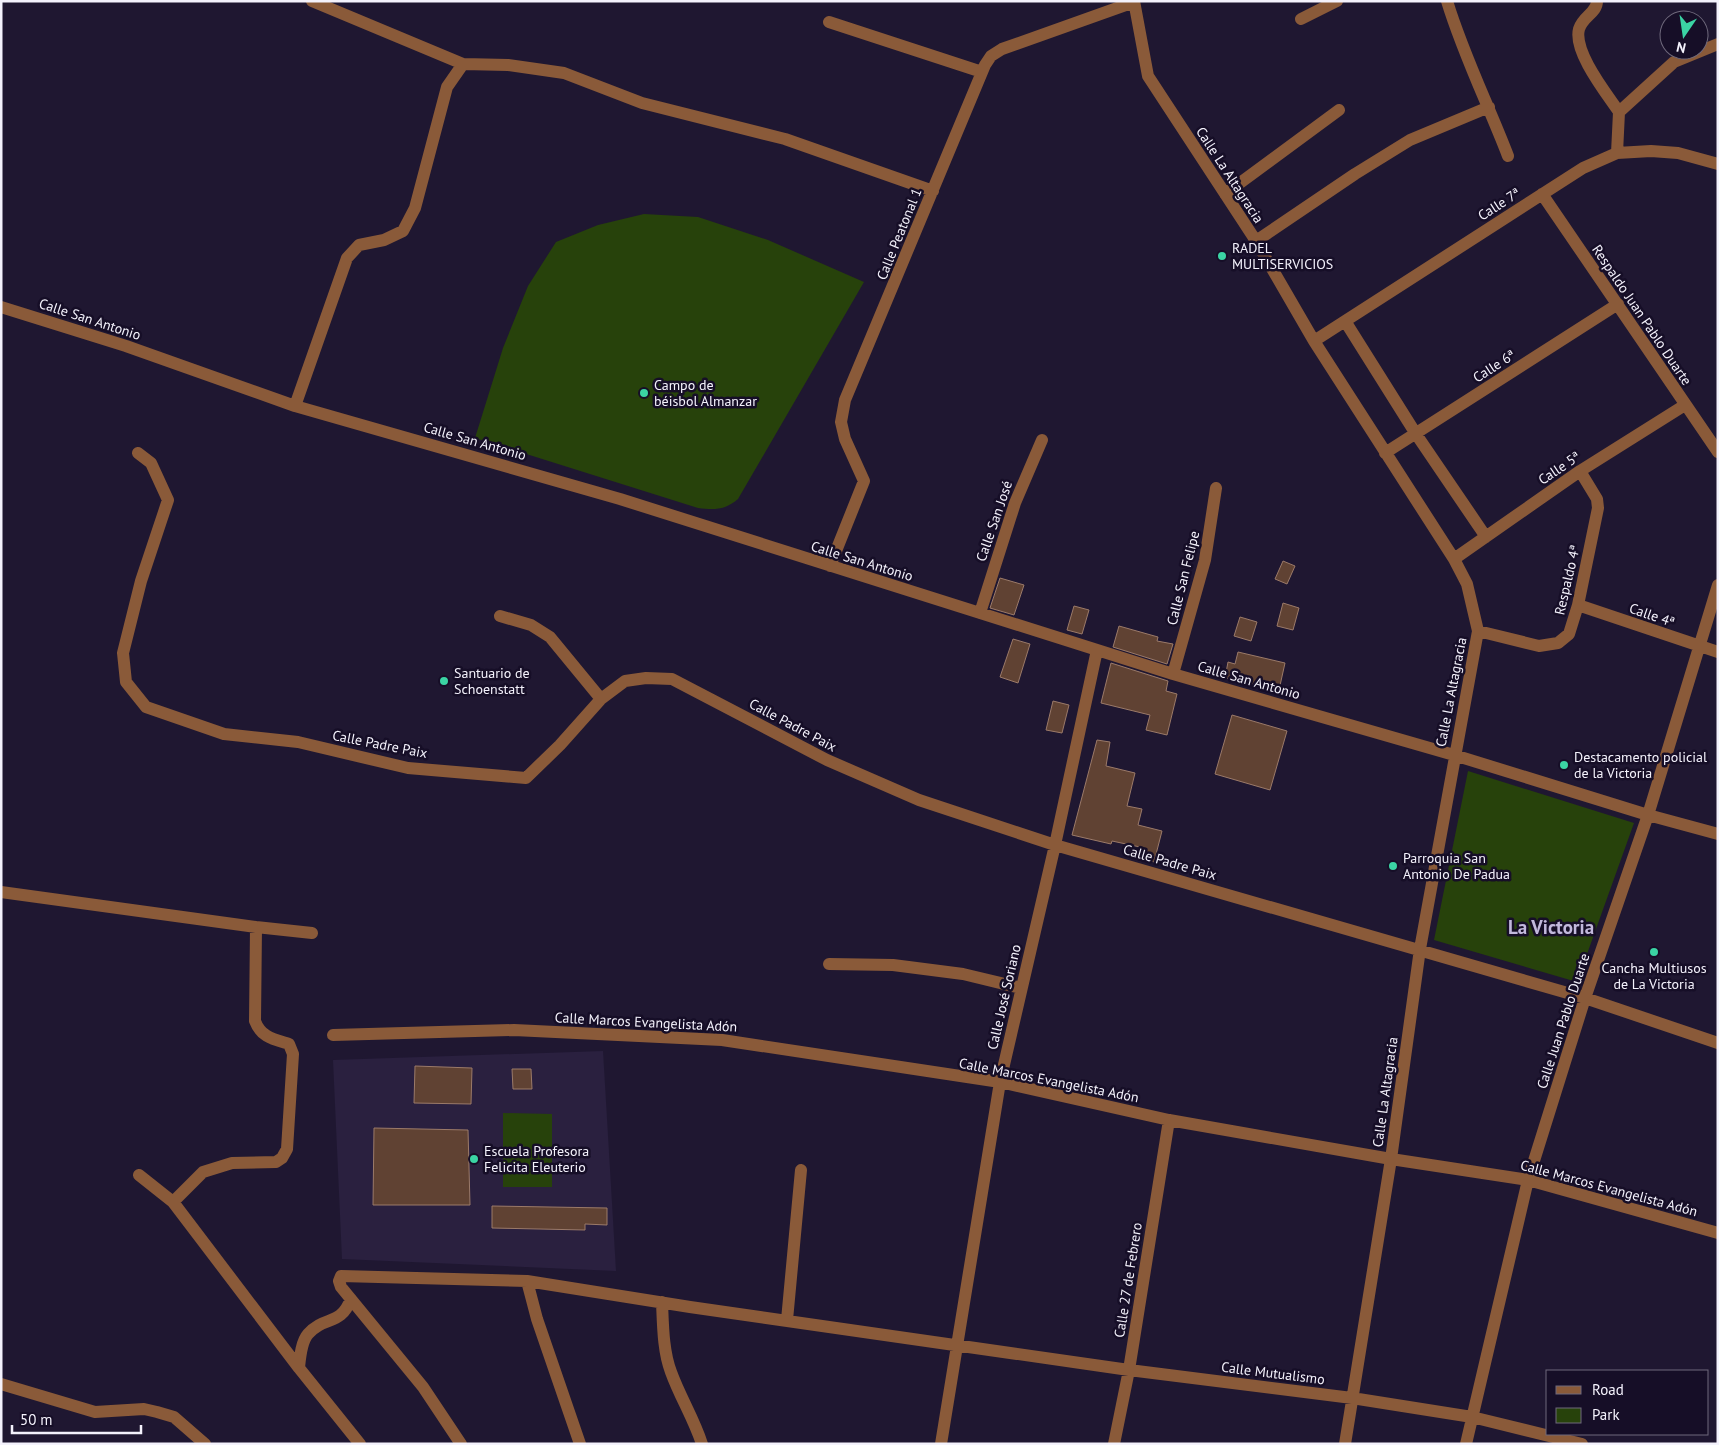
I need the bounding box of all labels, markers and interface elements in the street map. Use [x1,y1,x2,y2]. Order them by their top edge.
north arrow [1659,10,1709,60]
text: N [1675,38,1688,57]
street label: Calle La Altagracia [1192,123,1268,227]
street label: Calle 7ª [1474,184,1524,224]
street label: Calle Peatonal 1 [872,186,926,282]
place label: RADEL MULTISERVICIOS [1232,239,1333,273]
street label: Respaldo Juan Pablo Duarte [1588,241,1696,389]
marker: RADEL MULTISERVICIOS [1216,250,1228,262]
street label: Calle San Antonio [37,294,143,344]
street label: Calle 6ª [1469,346,1519,386]
place label: Campo de béisbol Almanzar [654,376,757,410]
marker: Campo de béisbol Almanzar [638,387,650,399]
street label: Calle San Antonio [422,418,528,464]
street label: Calle 5ª [1535,447,1583,489]
street label: Calle San José [972,478,1016,564]
street label: Calle San Felipe [1163,529,1203,627]
street label: Calle San Antonio [809,537,915,585]
street label: Respaldo 4ª [1550,543,1584,617]
street label: Calle 4ª [1627,599,1677,631]
street label: Calle La Altagracia [1432,636,1470,748]
street label: Calle San Antonio [1196,657,1302,703]
place label: Santuario de Schoenstatt [454,664,530,698]
marker: Santuario de Schoenstatt [438,675,450,687]
street label: Calle Padre Paix [746,694,840,756]
street label: Calle Padre Paix [331,726,429,762]
place label: Destacamento policial de la Victoria [1574,748,1707,782]
marker: Destacamento policial de la Victoria [1558,759,1570,771]
street label: Calle Padre Paix [1121,840,1219,884]
place label: Parroquia San Antonio De Padua [1403,849,1510,883]
marker: Parroquia San Antonio De Padua [1387,860,1399,872]
district label: La Victoria [1508,915,1594,939]
street label: Calle José Soriano [983,943,1025,1051]
marker: Cancha Multiusos de La Victoria [1648,946,1660,958]
street label: Calle Juan Pablo Duarte [1533,951,1593,1091]
place label: Cancha Multiusos de La Victoria [1601,959,1707,993]
street label: Calle Marcos Evangelista Adón [554,1008,738,1036]
street label: Calle La Altagracia [1368,1036,1402,1148]
street label: Calle Marcos Evangelista Adón [958,1054,1140,1106]
place label: Escuela Profesora Felicita Eleuterio [484,1142,589,1176]
marker: Escuela Profesora Felicita Eleuterio [468,1153,480,1165]
street label: Calle Marcos Evangelista Adón [1518,1156,1700,1220]
street label: Calle 27 de Febrero [1110,1221,1146,1339]
street label: Calle Mutualismo [1220,1358,1326,1388]
legend [1546,1370,1709,1435]
text: Road [1592,1380,1624,1399]
scale bar [12,1402,141,1434]
text: Park [1592,1405,1620,1424]
text: 50 m [20,1410,53,1429]

